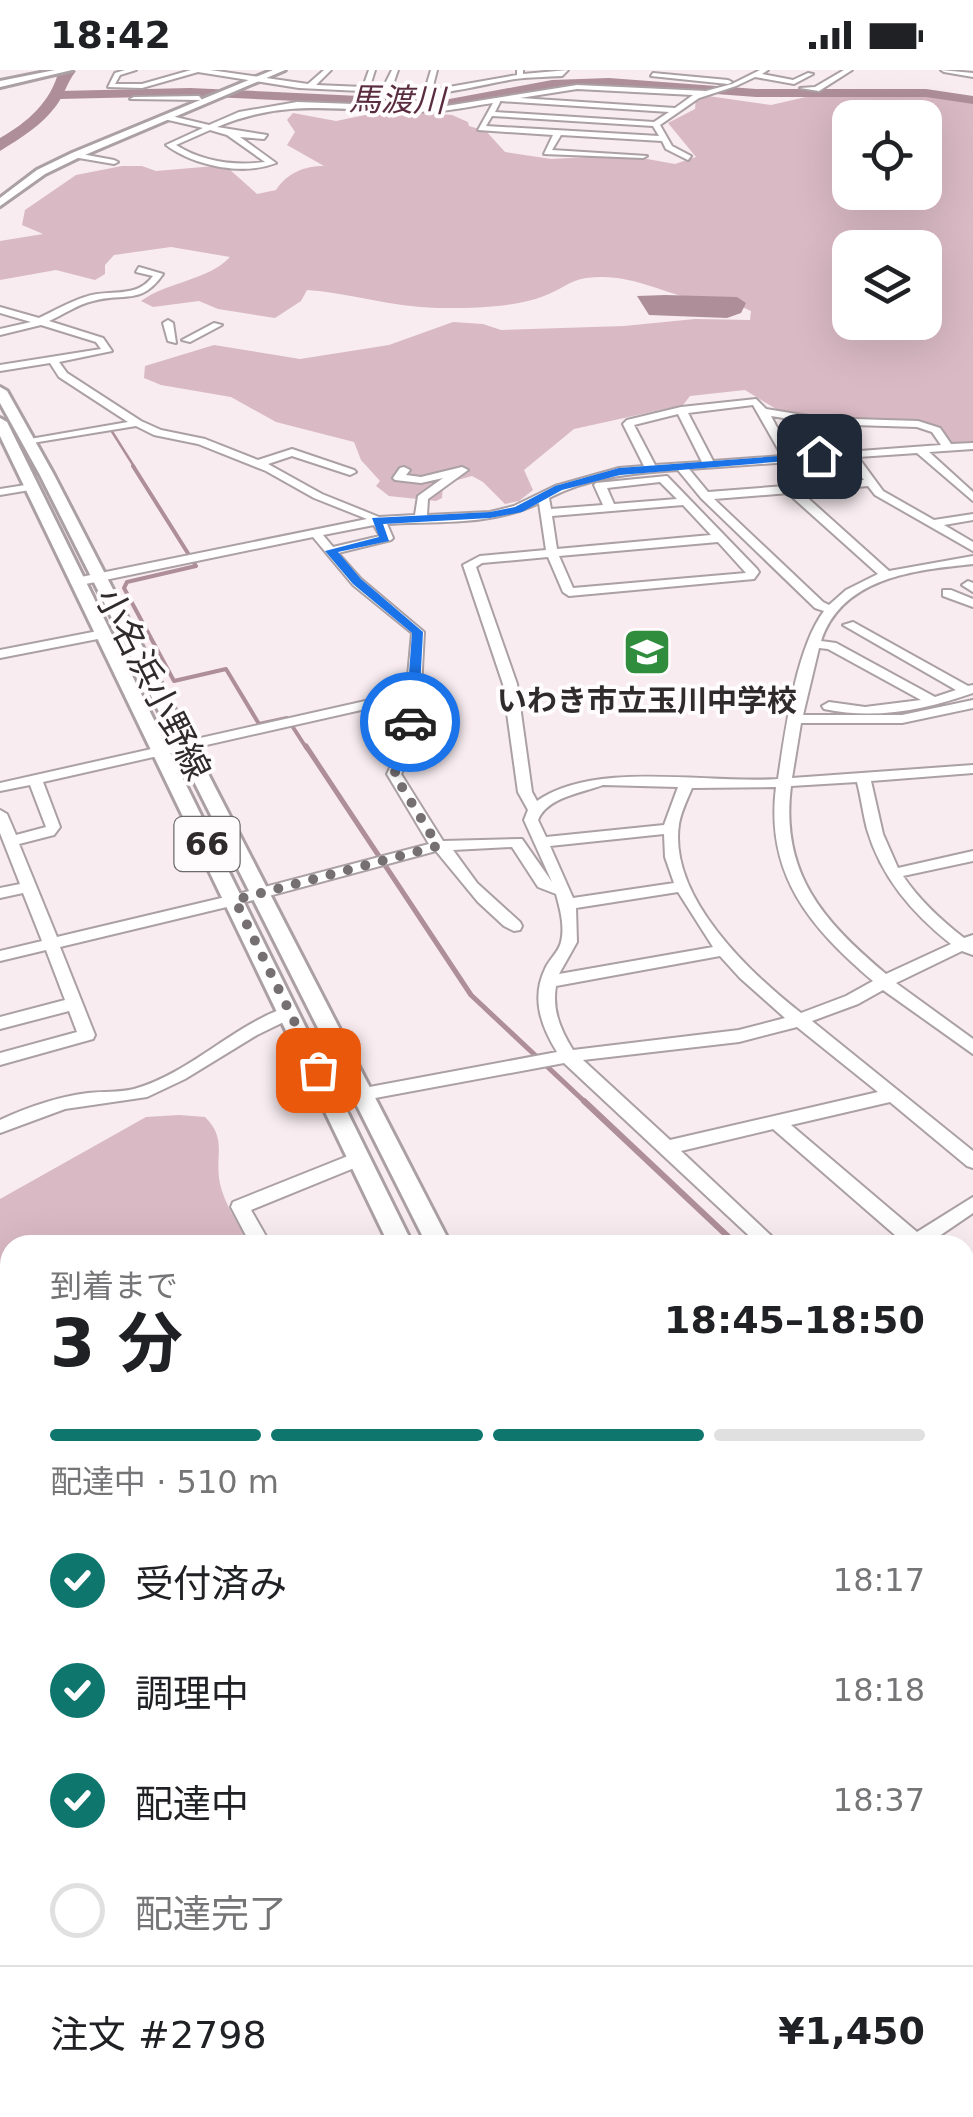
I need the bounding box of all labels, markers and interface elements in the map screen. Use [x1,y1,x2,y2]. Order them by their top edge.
text: 18:42 [50,13,171,57]
water label: 馬渡川 [349,80,448,120]
map controls [832,100,942,340]
button: locate [832,100,942,210]
button: layers [832,230,942,340]
pin [777,414,862,499]
icon: home [792,429,847,484]
street label: 小名浜小野線 [88,581,218,787]
school or university icon: いわき市立玉川中学校 [621,626,673,678]
courier [360,672,460,772]
place label: いわき市立玉川中学校 [497,683,797,718]
icon: car [383,695,438,750]
road number: 66 [174,817,240,871]
pin [276,1028,361,1113]
icon: bag [291,1043,346,1098]
text: 到着まで [50,1267,178,1305]
text: 18:45–18:50 [664,1298,925,1342]
text: 3 分 [50,1306,183,1381]
text: 配達中 · 510 m [50,1463,279,1501]
icon: check [50,1553,105,1608]
text: 18:17 [833,1561,925,1599]
text: 受付済み [135,1562,287,1606]
icon: check [50,1663,105,1718]
text: 18:18 [833,1671,925,1709]
text: 調理中 [135,1672,249,1716]
icon: check [50,1773,105,1828]
text: 18:37 [833,1781,925,1819]
text: 配達中 [135,1782,249,1826]
text: 配達完了 [135,1892,287,1936]
text: ¥1,450 [778,2009,925,2053]
text: 注文 #2798 [50,2013,267,2057]

